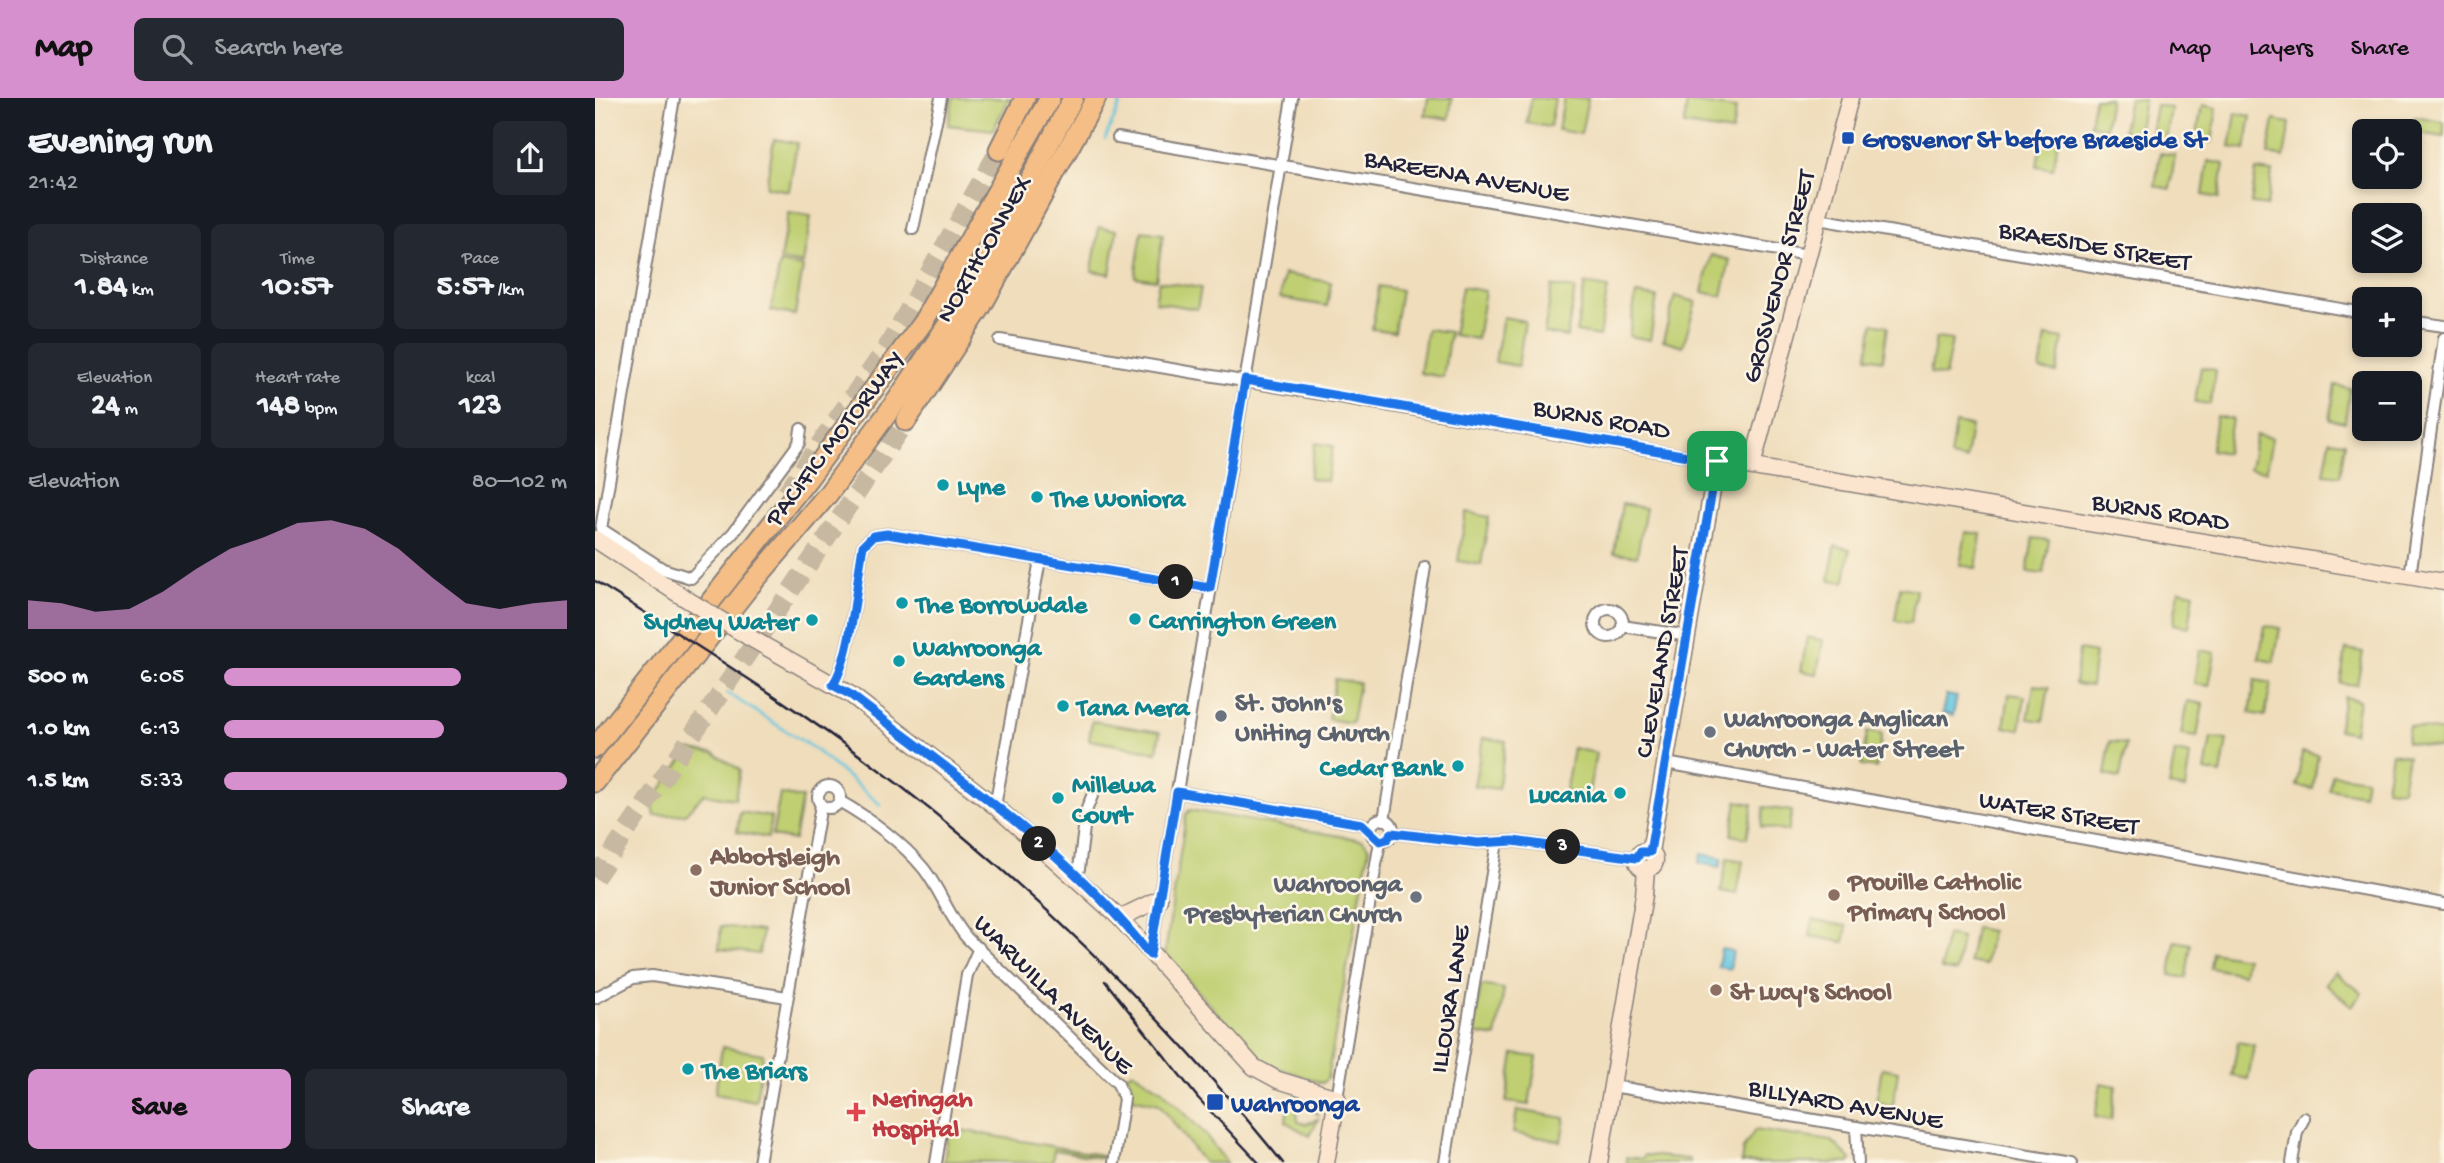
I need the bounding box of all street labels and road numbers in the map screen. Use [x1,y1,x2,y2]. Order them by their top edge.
street label: BAREENA AVENUE [1360,145,1572,212]
street label: GROSVENOR STREET [1738,166,1825,387]
street label: NORTHCONNEX [931,170,1041,329]
street label: BRAESIDE STREET [1995,216,2193,281]
street label: PACIFIC MOTORWAY [760,346,913,535]
street label: BURNS ROAD [1529,394,1672,449]
street label: BURNS ROAD [2088,488,2231,541]
street label: CLEVELAND STREET [1631,544,1698,761]
street label: WATER STREET [1976,786,2141,845]
street label: WARWILLA AVENUE [965,910,1139,1083]
street label: ILLOURA LANE [1425,923,1480,1076]
street label: BILLYARD AVENUE [1745,1074,1946,1139]

